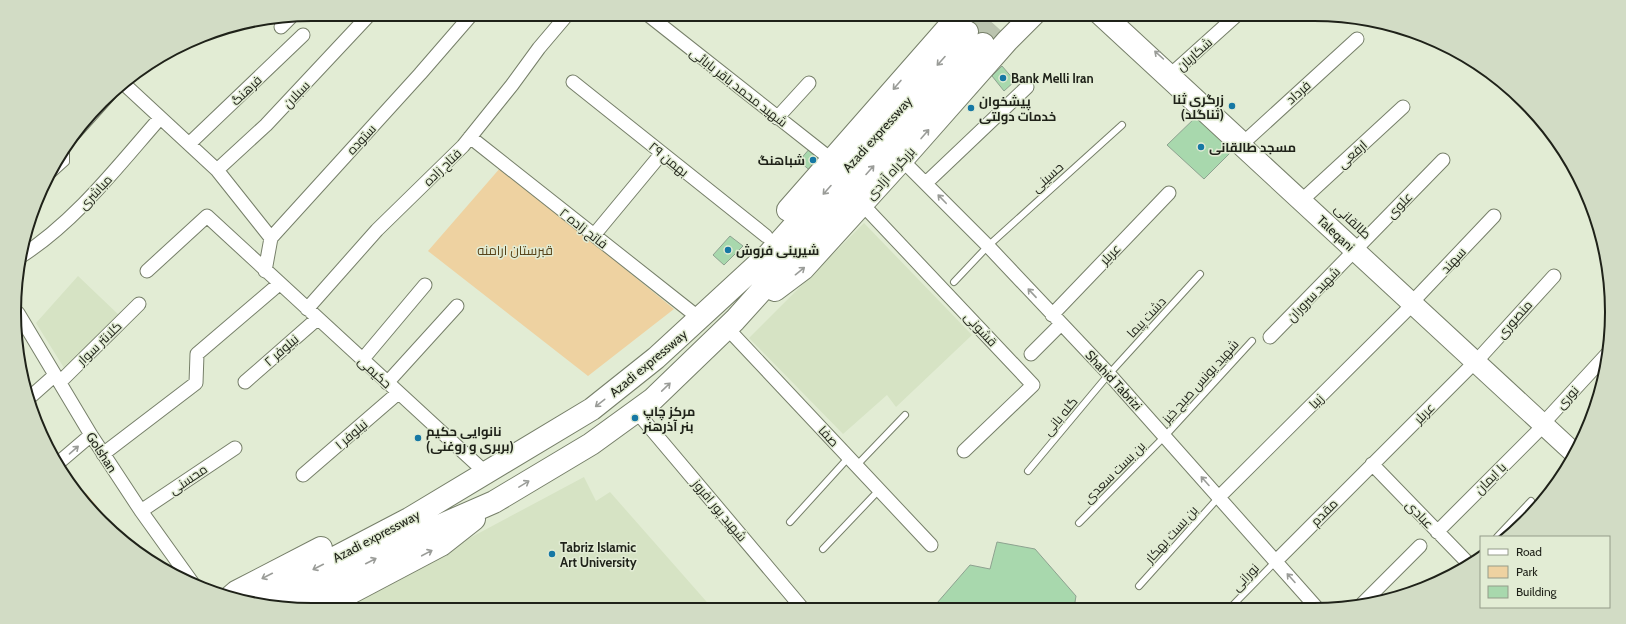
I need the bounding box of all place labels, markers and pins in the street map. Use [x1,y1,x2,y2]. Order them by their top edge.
place label: Bank Melli Iran [1011,70,1094,86]
marker: Bank Melli Iran [998,73,1008,83]
place label: زرگری ثنا (ثناگلد) [1173,91,1224,122]
place label: پیشخوان خدمات دولتی [979,93,1056,125]
marker: زرگری ثنا (ثناگلد) [1227,101,1237,111]
marker: پیشخوان خدمات دولتی [966,103,976,113]
place label: مسجد طالقانی [1209,139,1296,155]
marker: مسجد طالقانی [1196,142,1206,152]
place label: شباهنگ [758,152,805,168]
marker: شباهنگ [808,155,818,165]
place label: شیرینی فروش [736,242,819,259]
marker: شیرینی فروش [723,245,733,255]
place label: مرکز چاپ بنر آذرهنر [642,403,695,434]
marker: مرکز چاپ بنر آذرهنر [630,413,640,423]
place label: نانوایی حکیم (بربری و روغنی) [426,423,514,455]
marker: نانوایی حکیم (بربری و روغنی) [413,433,423,443]
place label: Tabriz Islamic Art University [560,539,637,570]
marker: Tabriz Islamic Art University [547,549,557,559]

